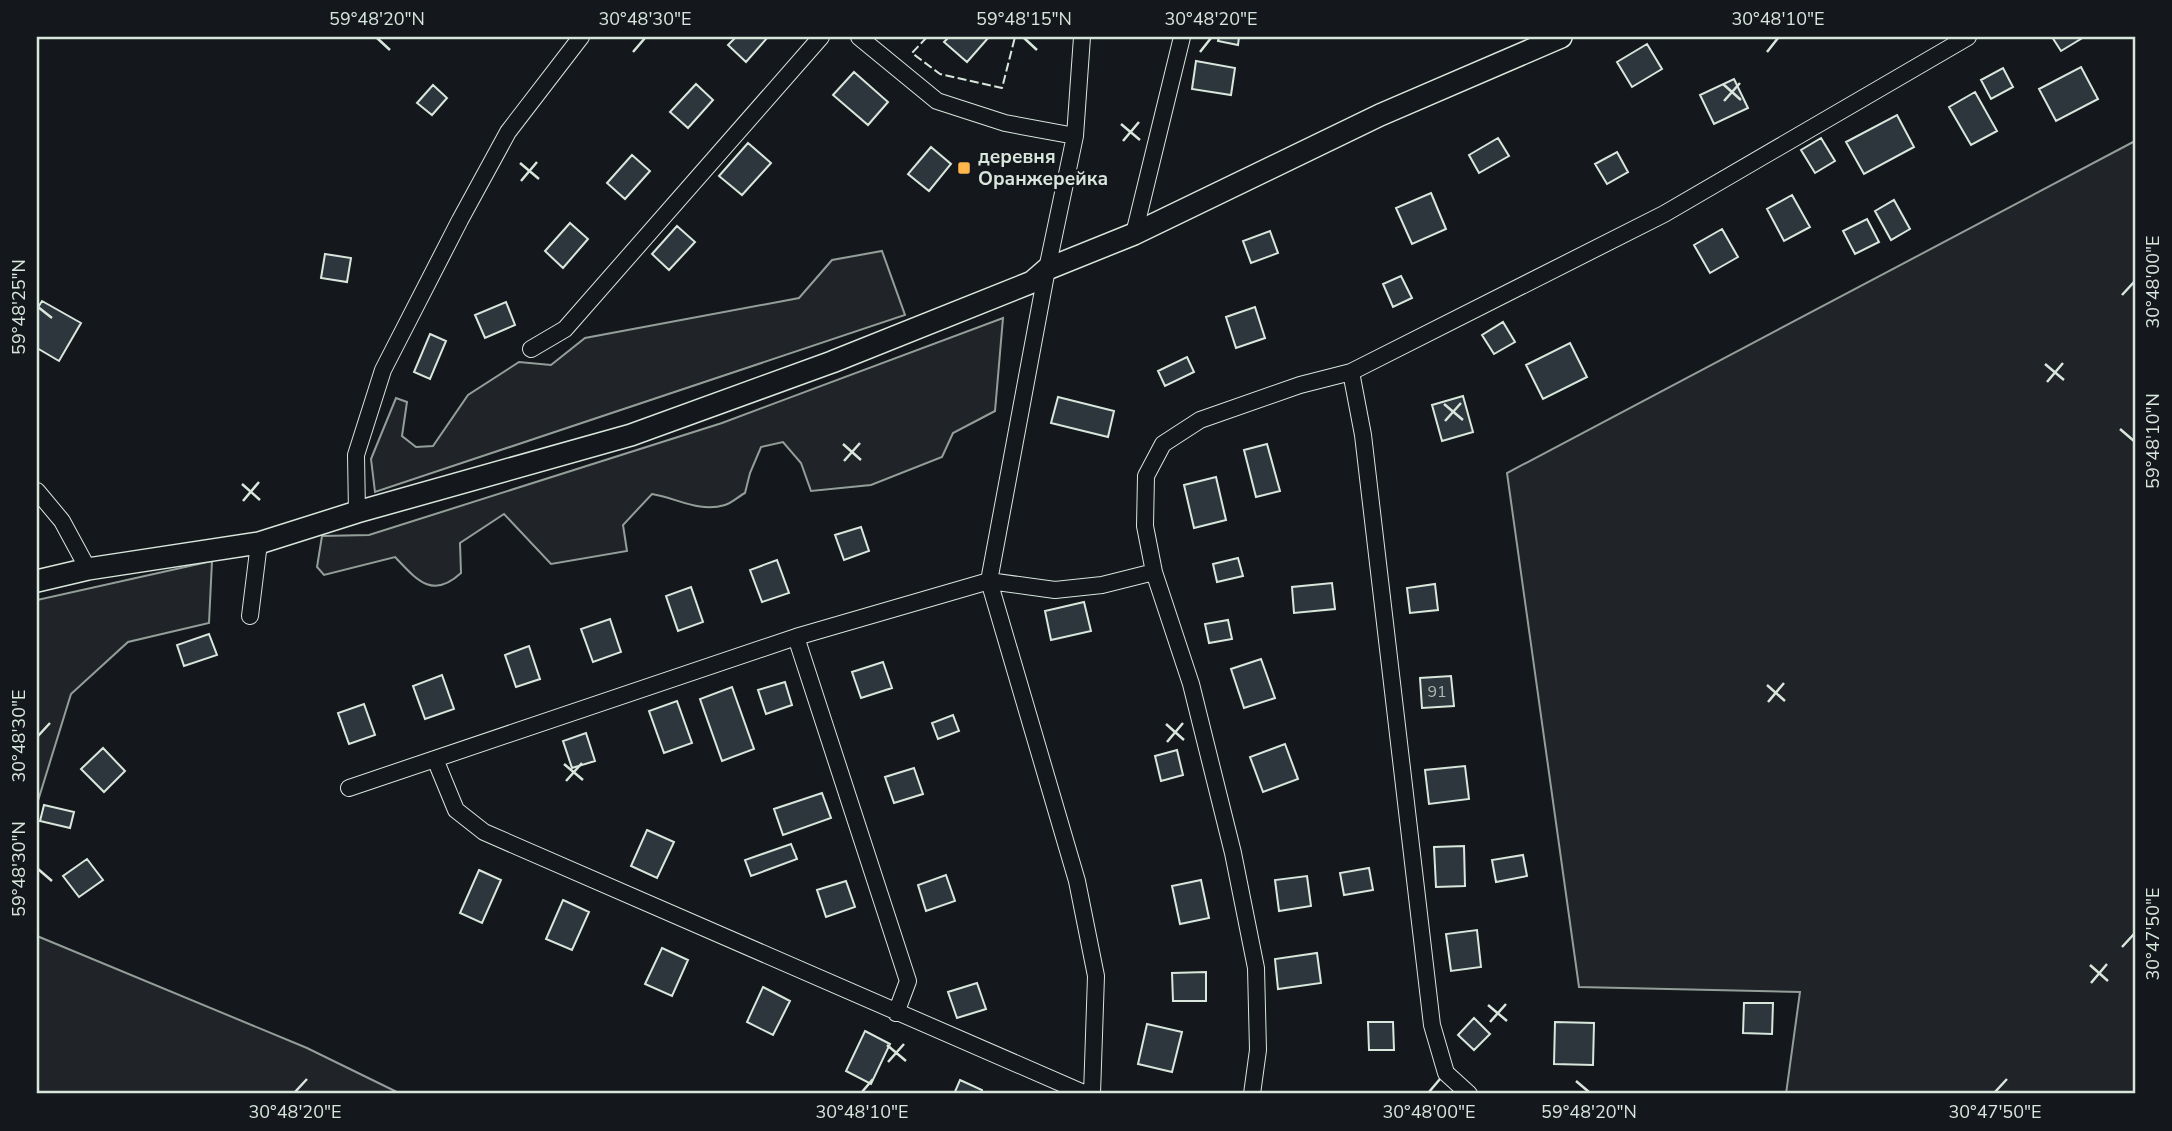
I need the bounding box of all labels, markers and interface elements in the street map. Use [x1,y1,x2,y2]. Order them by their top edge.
text: 59°48'20"N [329,7,425,31]
text: 30°48'30"E [599,7,692,31]
text: 59°48'15"N [976,7,1072,31]
text: 30°48'20"E [1165,7,1258,31]
text: 30°48'10"E [1732,7,1825,31]
place label: деревня Оранжерейка [978,144,1108,192]
marker: деревня Оранжерейка [956,160,972,176]
text: 30°48'00"E [2141,236,2165,329]
text: 59°48'25"N [7,259,31,355]
text: 59°48'10"N [2141,393,2165,489]
house number: 91 [1427,681,1447,703]
text: 30°48'30"E [7,690,31,783]
text: 59°48'30"N [7,821,31,917]
text: 30°47'50"E [2141,888,2165,981]
text: 30°48'20"E [249,1100,342,1124]
text: 30°48'10"E [816,1100,909,1124]
text: 30°48'00"E [1383,1100,1476,1124]
text: 59°48'20"N [1541,1100,1637,1124]
text: 30°47'50"E [1949,1100,2042,1124]

